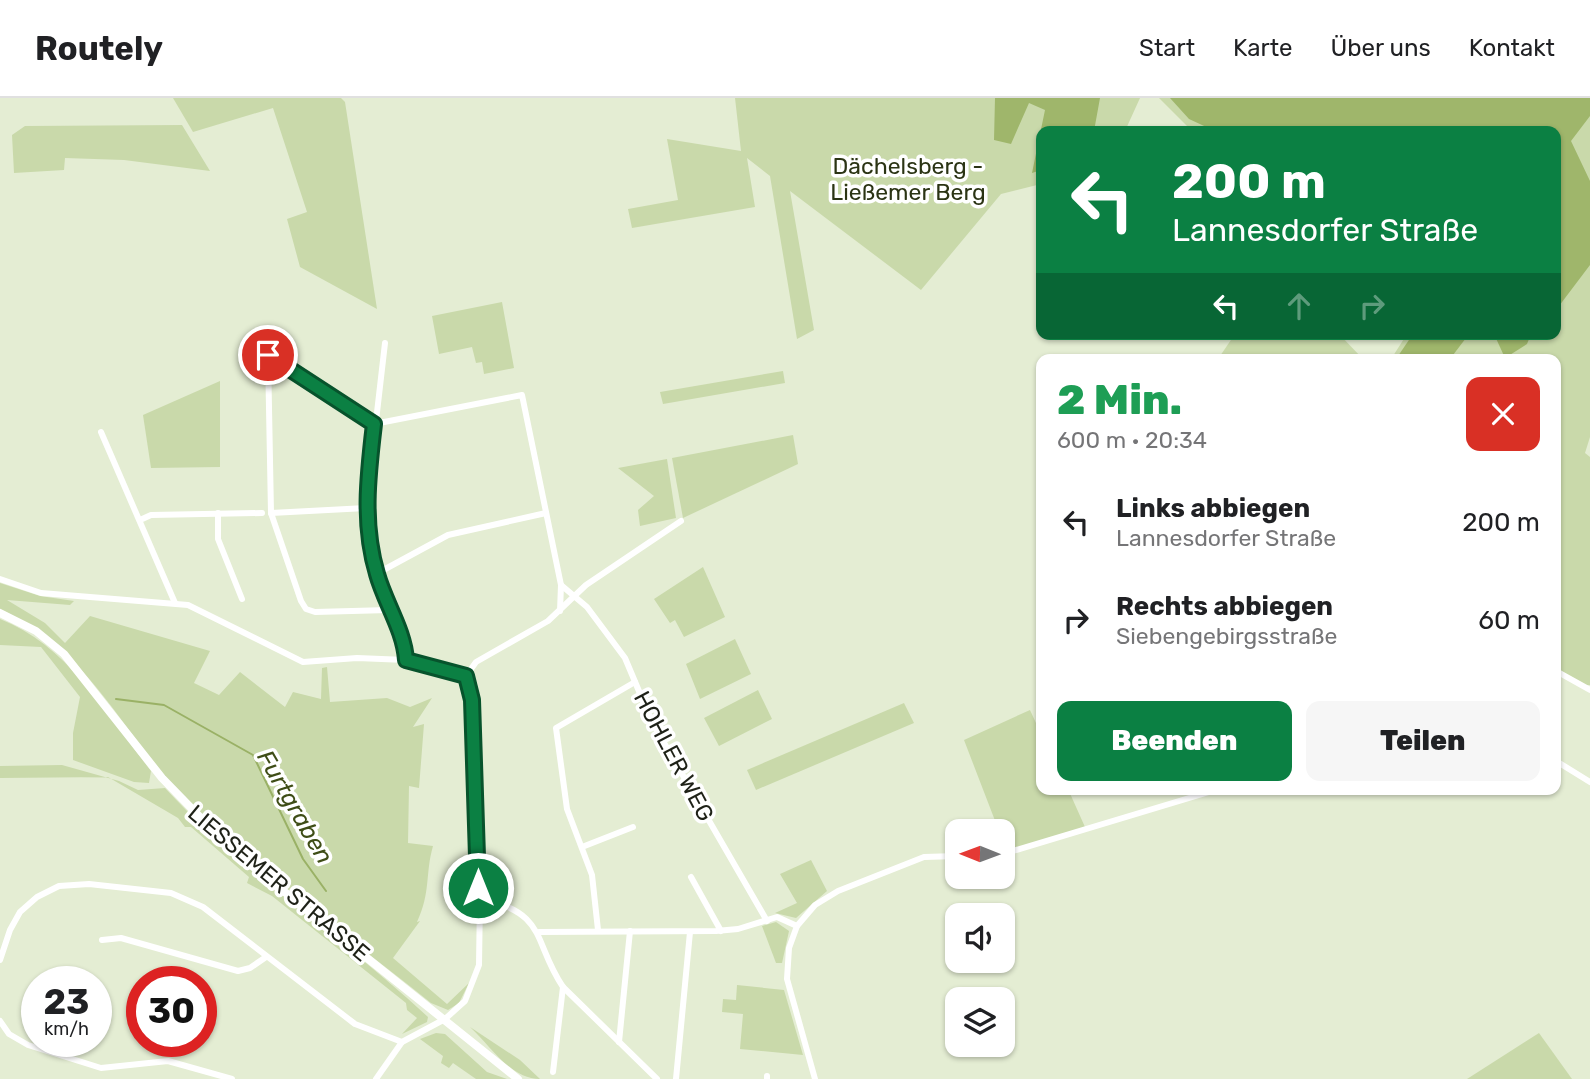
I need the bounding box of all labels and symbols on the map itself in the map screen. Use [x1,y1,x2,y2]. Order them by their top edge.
park label: Dächelsberg - Ließemer Berg [830,152,986,206]
pin [238,325,298,385]
street label: HOHLER WEG [628,686,720,826]
water label: Furtgraben [251,745,339,869]
street label: LIESSEMER STRASSE [182,799,376,967]
north arrow [945,819,1015,889]
position arrow [441,851,515,925]
speed limit sign: 30 [126,966,217,1057]

